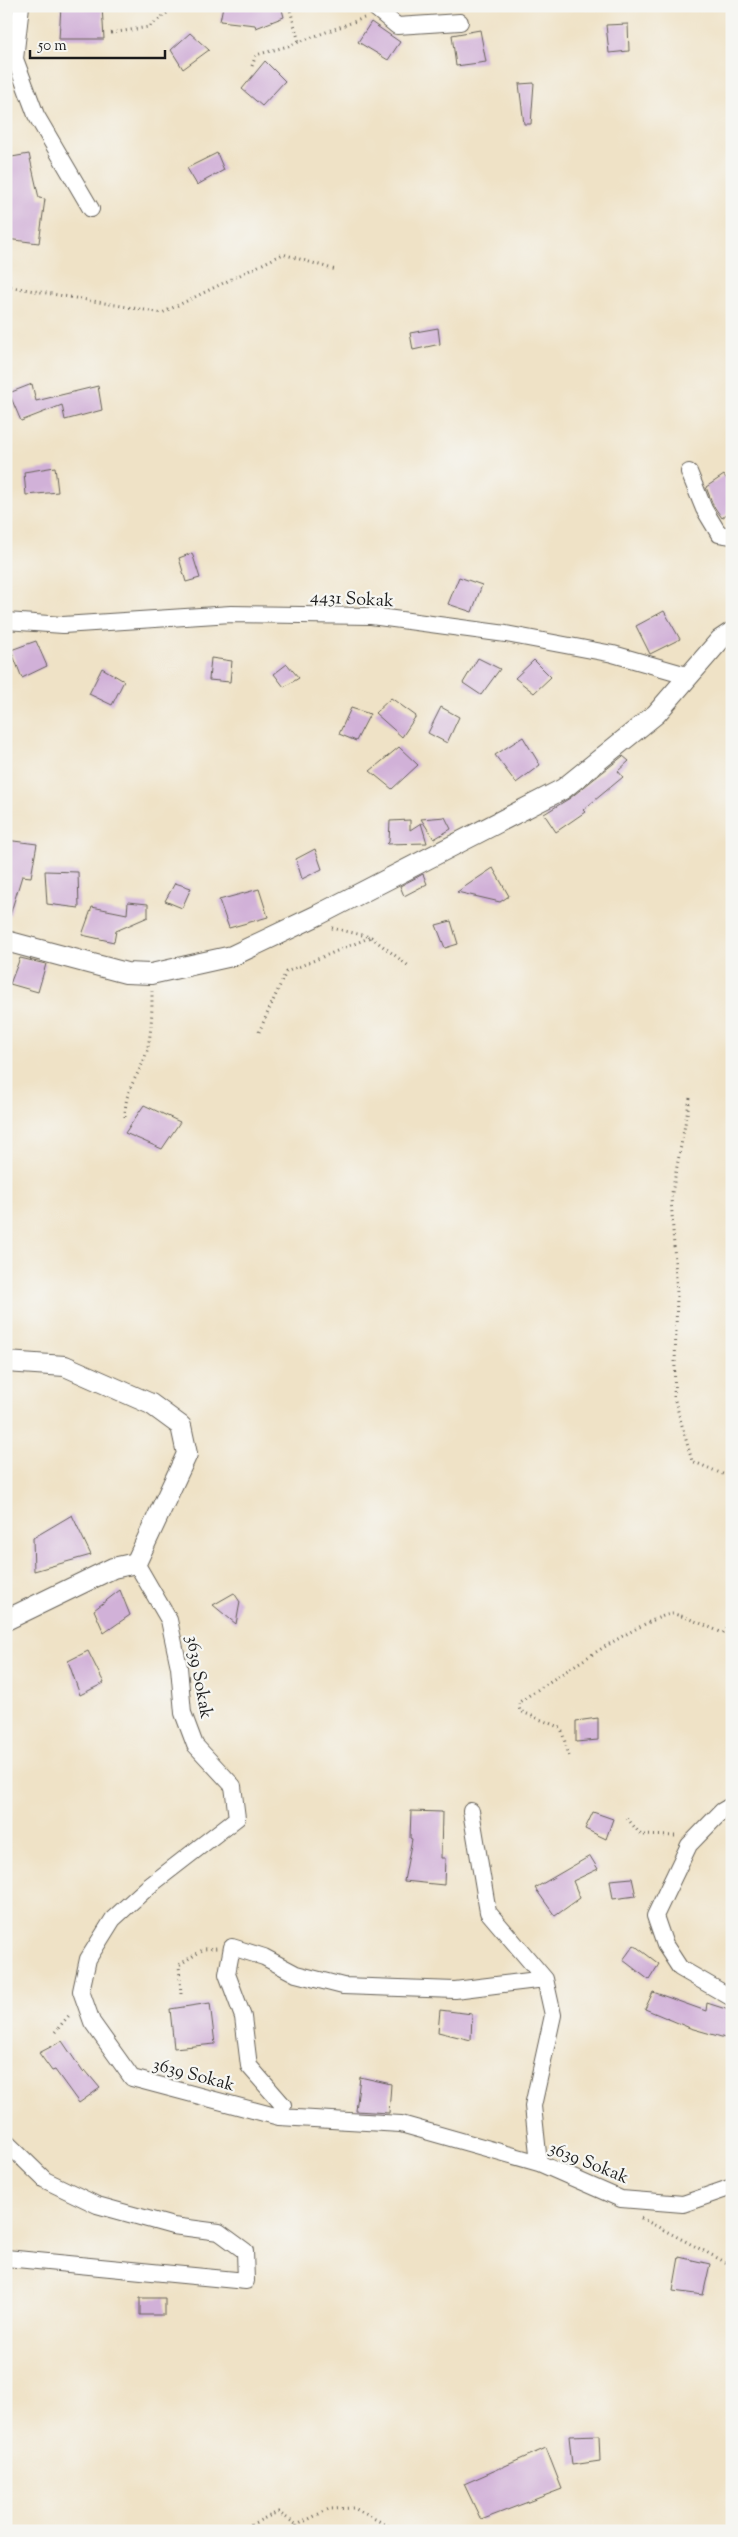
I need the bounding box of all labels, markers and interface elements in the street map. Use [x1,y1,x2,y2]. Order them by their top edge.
scale bar [30,28,165,60]
text: 50 m [37,36,67,57]
street label: 4431 Sokak [309,585,395,615]
street label: 3639 Sokak [178,1634,218,1721]
street label: 3639 Sokak [149,2052,238,2099]
street label: 3639 Sokak [544,2136,632,2192]

